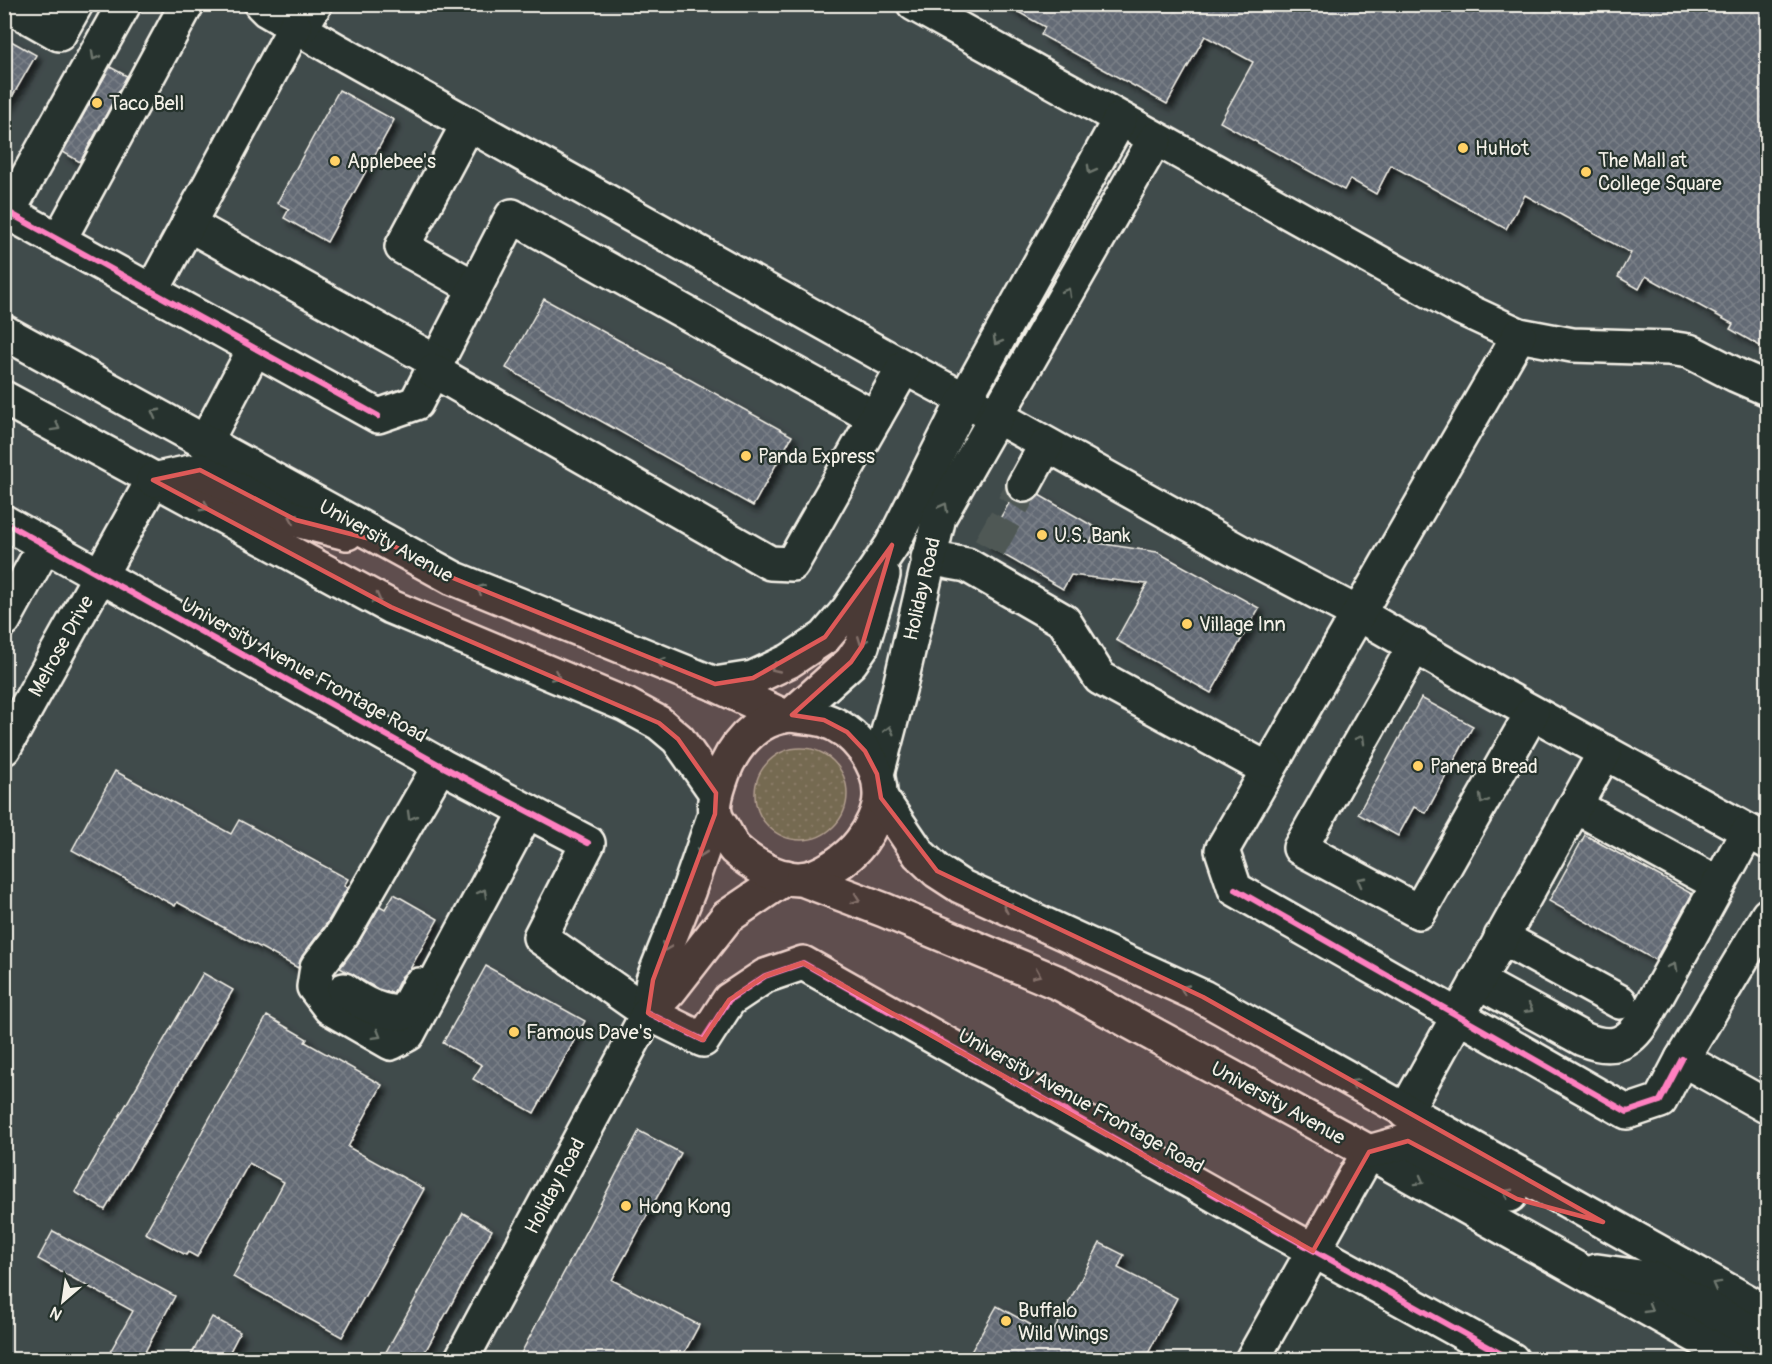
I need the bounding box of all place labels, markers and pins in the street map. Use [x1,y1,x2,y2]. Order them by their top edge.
place label: Taco Bell [109,91,184,116]
marker: Taco Bell [90,96,104,110]
place label: HuHot [1475,136,1530,161]
marker: HuHot [1456,141,1470,155]
place label: The Mall at College Square [1598,148,1722,196]
place label: Applebee's [347,149,436,174]
marker: Applebee's [328,154,342,168]
marker: The Mall at College Square [1579,165,1593,179]
place label: Panda Express [758,444,875,469]
marker: Panda Express [739,449,753,463]
place label: U.S. Bank [1054,523,1131,548]
marker: U.S. Bank [1035,528,1049,542]
place label: Village Inn [1199,612,1286,637]
marker: Village Inn [1180,617,1194,631]
place label: Panera Bread [1430,754,1538,779]
marker: Panera Bread [1411,759,1425,773]
place label: Famous Dave's [526,1020,652,1045]
marker: Famous Dave's [507,1025,521,1039]
place label: Hong Kong [638,1194,731,1219]
marker: Hong Kong [619,1199,633,1213]
place label: Buffalo Wild Wings [1018,1298,1108,1346]
marker: Buffalo Wild Wings [999,1314,1013,1328]

